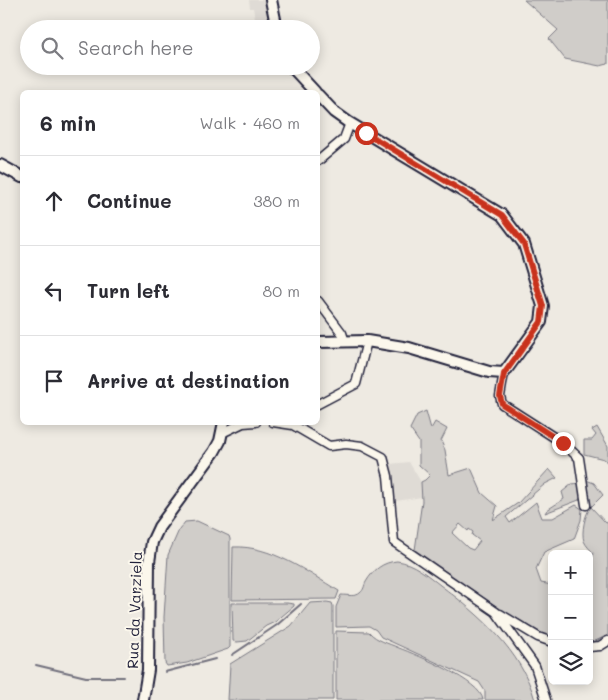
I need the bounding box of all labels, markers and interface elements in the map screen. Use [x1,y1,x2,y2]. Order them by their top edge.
search box [20,20,320,75]
icon: search [38,34,66,62]
text: Search here [78,35,194,60]
text: 6 min [40,109,96,136]
text: Walk · 460 m [199,112,300,133]
route start [355,122,378,145]
icon: ahead [40,187,68,215]
text: Continue [87,188,172,213]
text: 380 m [253,190,300,211]
icon: left [40,277,68,305]
text: Turn left [87,278,170,303]
text: 80 m [263,280,300,301]
icon: arrive [40,367,68,395]
text: Arrive at destination [87,368,290,393]
route end [552,432,575,455]
map controls [548,550,593,685]
button: + [548,550,593,595]
street label: Rua da Varziela [122,551,146,669]
button: − [548,595,593,640]
button: layers [548,640,593,685]

